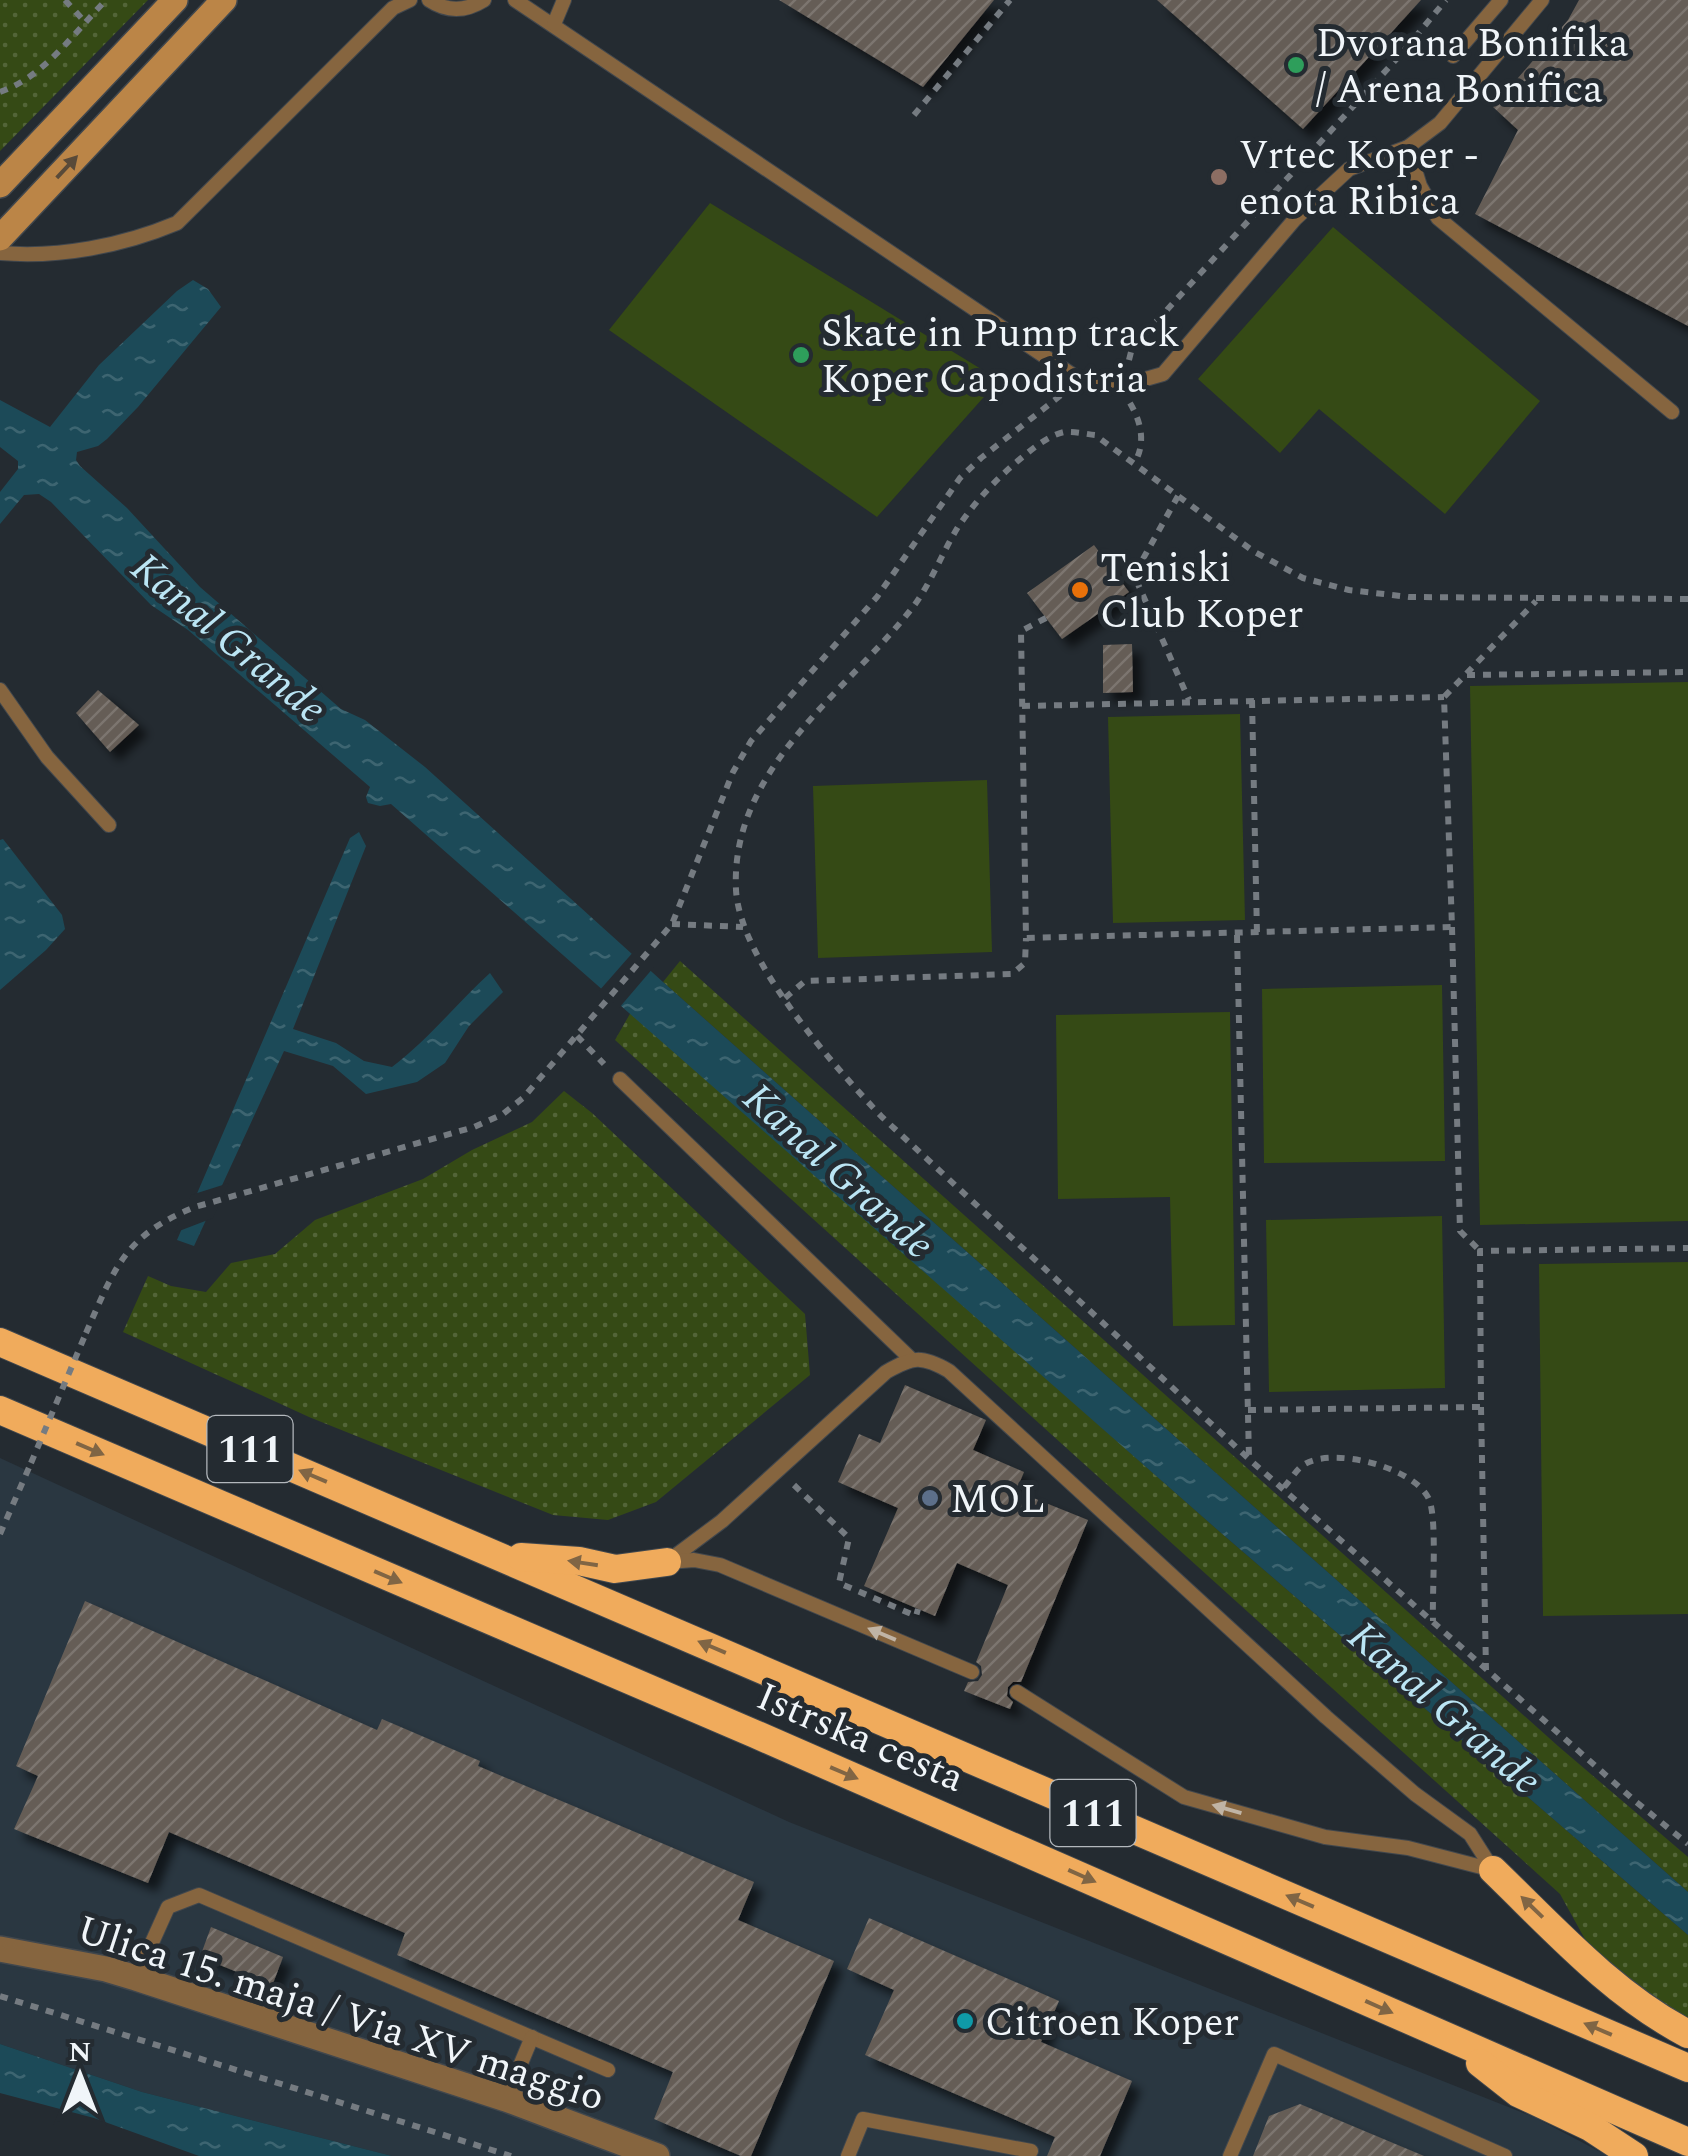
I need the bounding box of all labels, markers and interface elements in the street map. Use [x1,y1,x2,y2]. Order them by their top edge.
place label: Dvorana Bonifika / Arena Bonifica [1316,14,1629,121]
marker: Dvorana Bonifika / Arena Bonifica [1285,54,1307,76]
place label: Vrtec Koper - enota Ribica [1239,126,1479,233]
one-way arrow [55,156,78,180]
marker: Vrtec Koper - enota Ribica [1208,166,1230,188]
place label: Skate in Pump track Koper Capodistria [821,304,1180,411]
marker: Skate in Pump track Koper Capodistria [790,344,812,366]
water label: Kanal Grande [116,538,340,740]
place label: Teniski Club Koper [1100,539,1303,646]
marker: Teniski Club Koper [1069,579,1091,601]
water label: Kanal Grande [728,1068,948,1275]
road number: 111 [208,1416,292,1482]
one-way arrow [75,1441,105,1457]
one-way arrow [298,1468,328,1484]
place label: MOL [950,1470,1046,1531]
marker: MOL [919,1487,941,1509]
one-way arrow [567,1555,599,1570]
one-way arrow [373,1569,403,1585]
water label: Kanal Grande [1333,1607,1555,1811]
one-way arrow [867,1626,897,1642]
one-way arrow [697,1639,727,1655]
street label: Istrska cesta [747,1667,974,1810]
one-way arrow [829,1765,859,1781]
road number: 111 [1050,1780,1136,1846]
one-way arrow [1212,1801,1242,1816]
one-way arrow [1067,1868,1097,1884]
one-way arrow [1285,1893,1315,1909]
one-way arrow [1520,1896,1544,1919]
street label: Ulica 15. maja / Via XV maggio [69,1900,612,2129]
place label: Citroen Koper [985,1993,1239,2054]
one-way arrow [1364,1999,1394,2015]
marker: Citroen Koper [954,2010,976,2032]
one-way arrow [1583,2021,1613,2037]
north arrow [30,2026,130,2126]
text: N [69,2031,91,2074]

